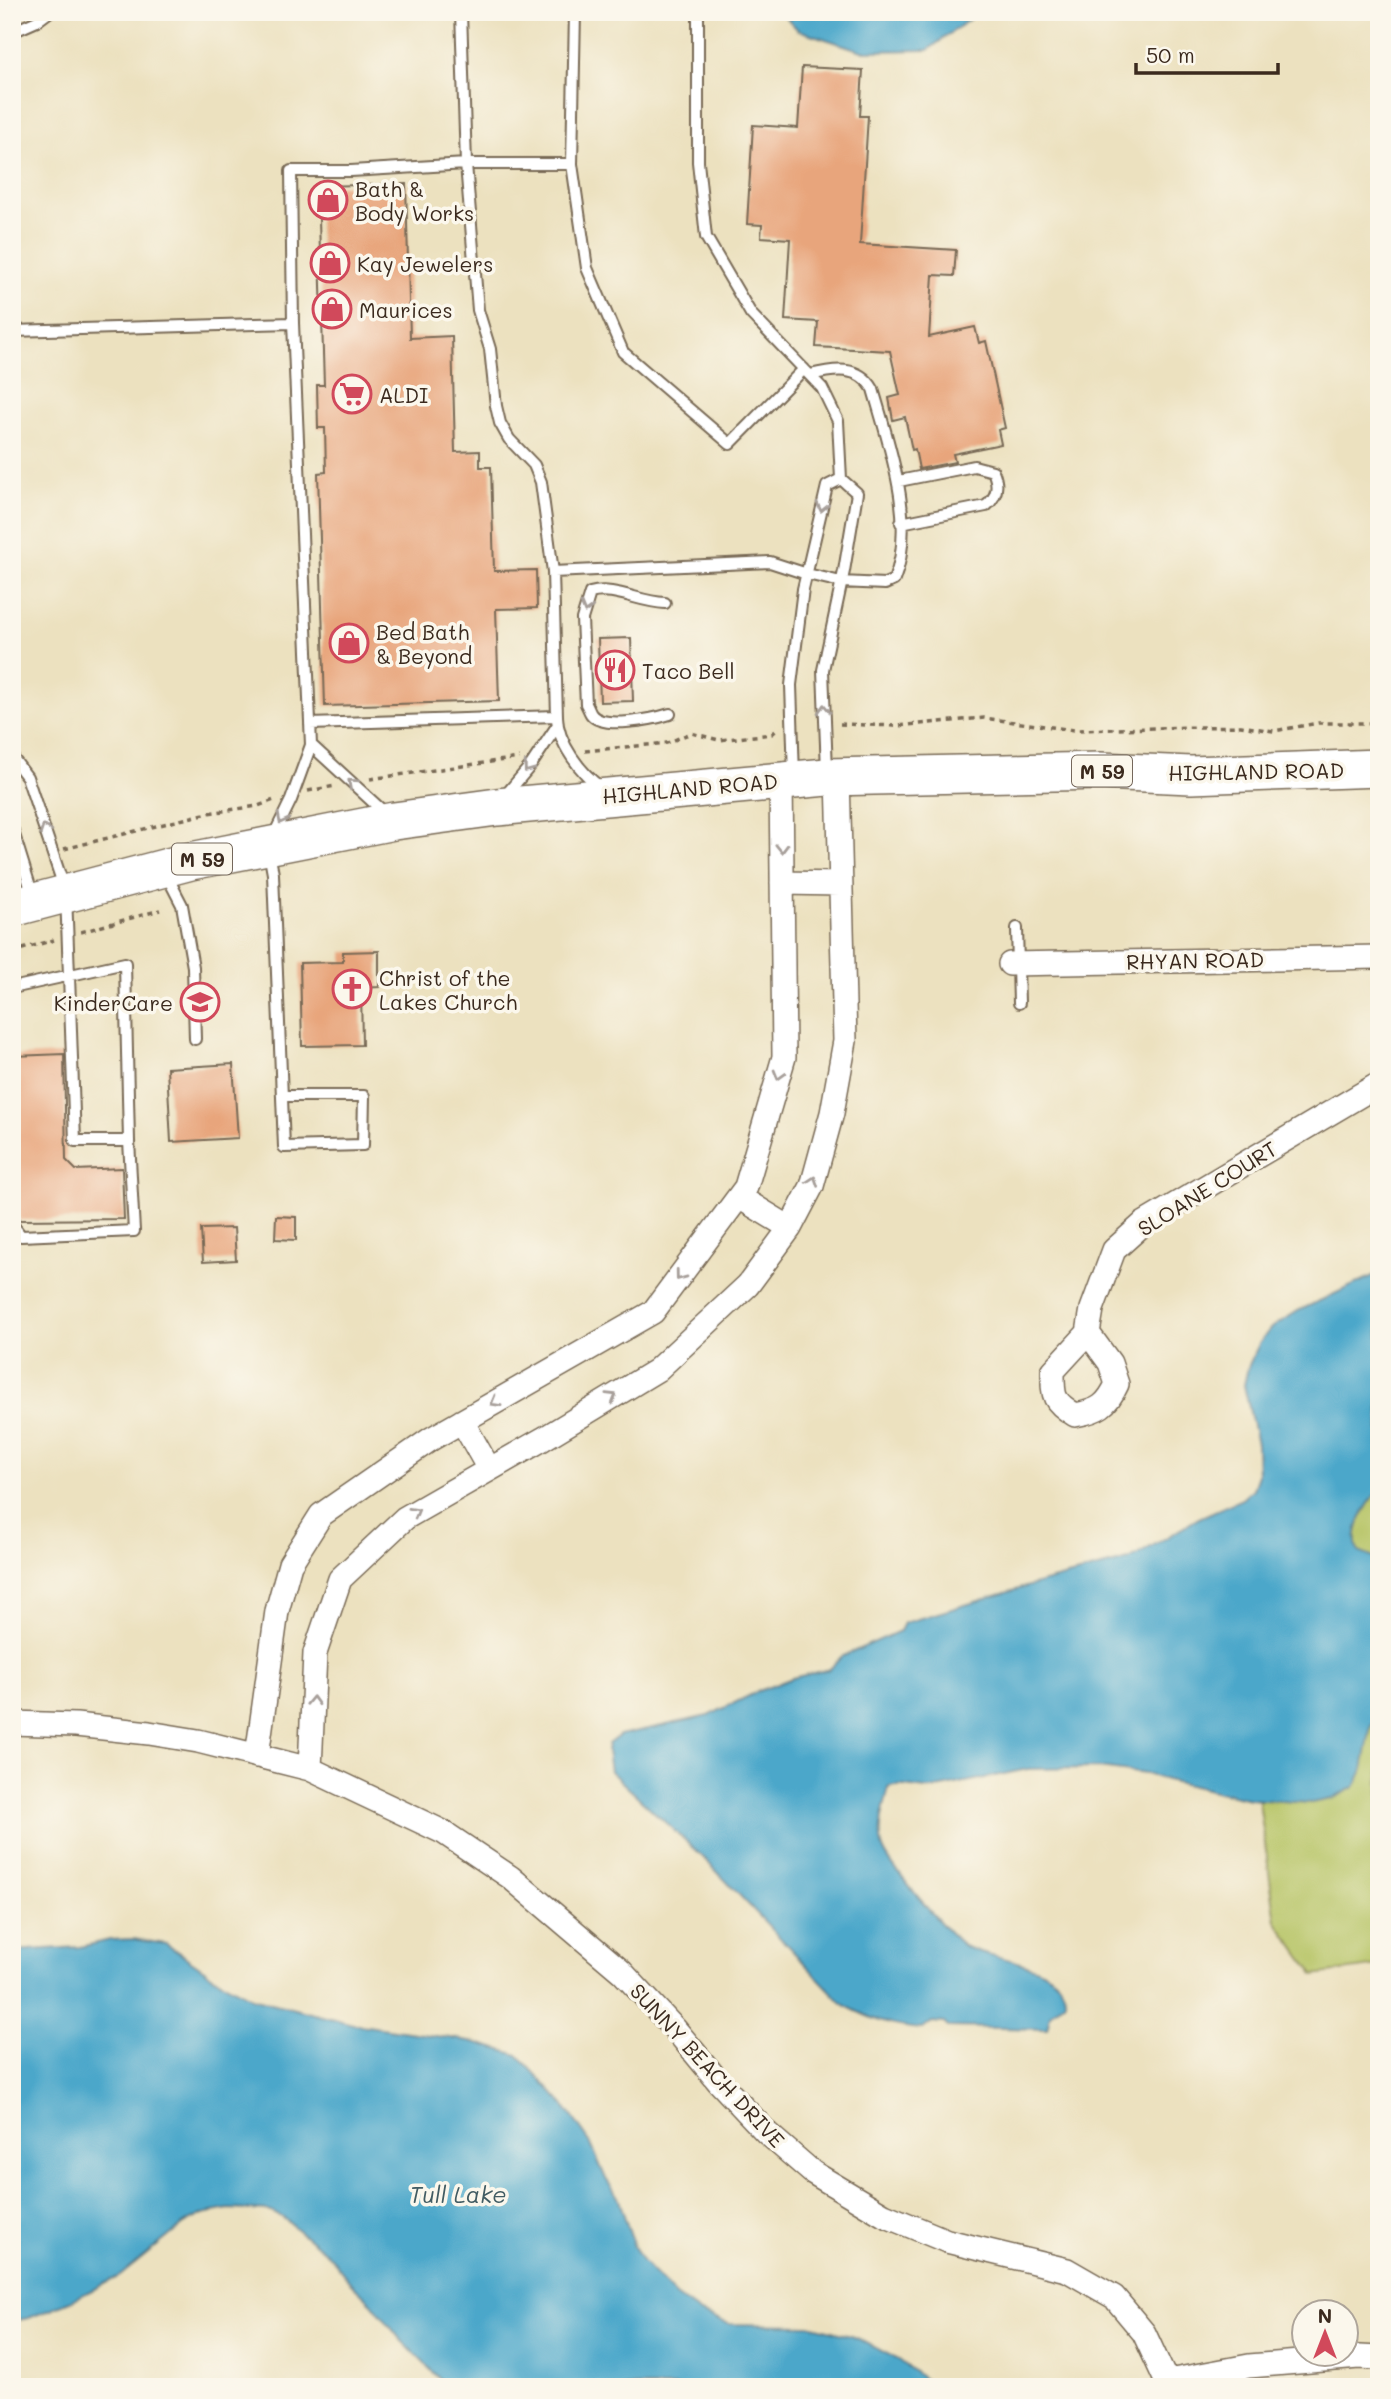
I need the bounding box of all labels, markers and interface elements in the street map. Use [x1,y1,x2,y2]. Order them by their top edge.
scale bar [1136,32,1277,76]
text: 50 m [1146,41,1195,68]
place label: Bath & Body Works [355,175,474,226]
shop icon: Bath & Body Works [307,179,349,221]
shop icon: Kay Jewelers [309,242,351,284]
place label: Kay Jewelers [357,250,493,277]
shop icon: Maurices [311,288,353,330]
place label: Maurices [359,296,453,323]
supermarket icon: ALDI [331,373,373,415]
place label: ALDI [379,381,428,408]
one-way arrow [816,501,830,513]
one-way arrow [579,601,594,613]
place label: Bed Bath & Beyond [376,618,472,669]
shop icon: Bed Bath & Beyond [328,622,370,664]
restaurant icon: Taco Bell [594,649,636,691]
place label: Taco Bell [642,657,735,684]
one-way arrow [817,703,832,714]
road number: M 59 [1072,756,1132,786]
street label: HIGHLAND ROAD [1168,756,1344,786]
one-way arrow [524,760,536,773]
street label: HIGHLAND ROAD [601,767,779,809]
one-way arrow [347,779,360,792]
one-way arrow [276,812,290,824]
one-way arrow [39,823,53,835]
one-way arrow [774,843,789,854]
road number: M 59 [172,844,232,874]
street label: RHYAN ROAD [1126,945,1264,975]
place label: Christ of the Lakes Church [379,964,517,1015]
church icon: Christ of the Lakes Church [331,968,373,1010]
school or university icon: KinderCare [179,981,221,1023]
place label: KinderCare [54,989,173,1016]
one-way arrow [772,1069,787,1081]
street label: SLOANE COURT [1132,1134,1282,1242]
one-way arrow [805,1175,819,1187]
one-way arrow [676,1268,688,1280]
one-way arrow [604,1392,617,1405]
one-way arrow [489,1394,502,1407]
one-way arrow [408,1507,421,1520]
one-way arrow [305,1695,320,1706]
street label: SUNNY BEACH DRIVE [625,1977,791,2153]
water label: Tull Lake [409,2179,507,2209]
north arrow [1290,2298,1360,2368]
text: N [1318,2303,1332,2328]

